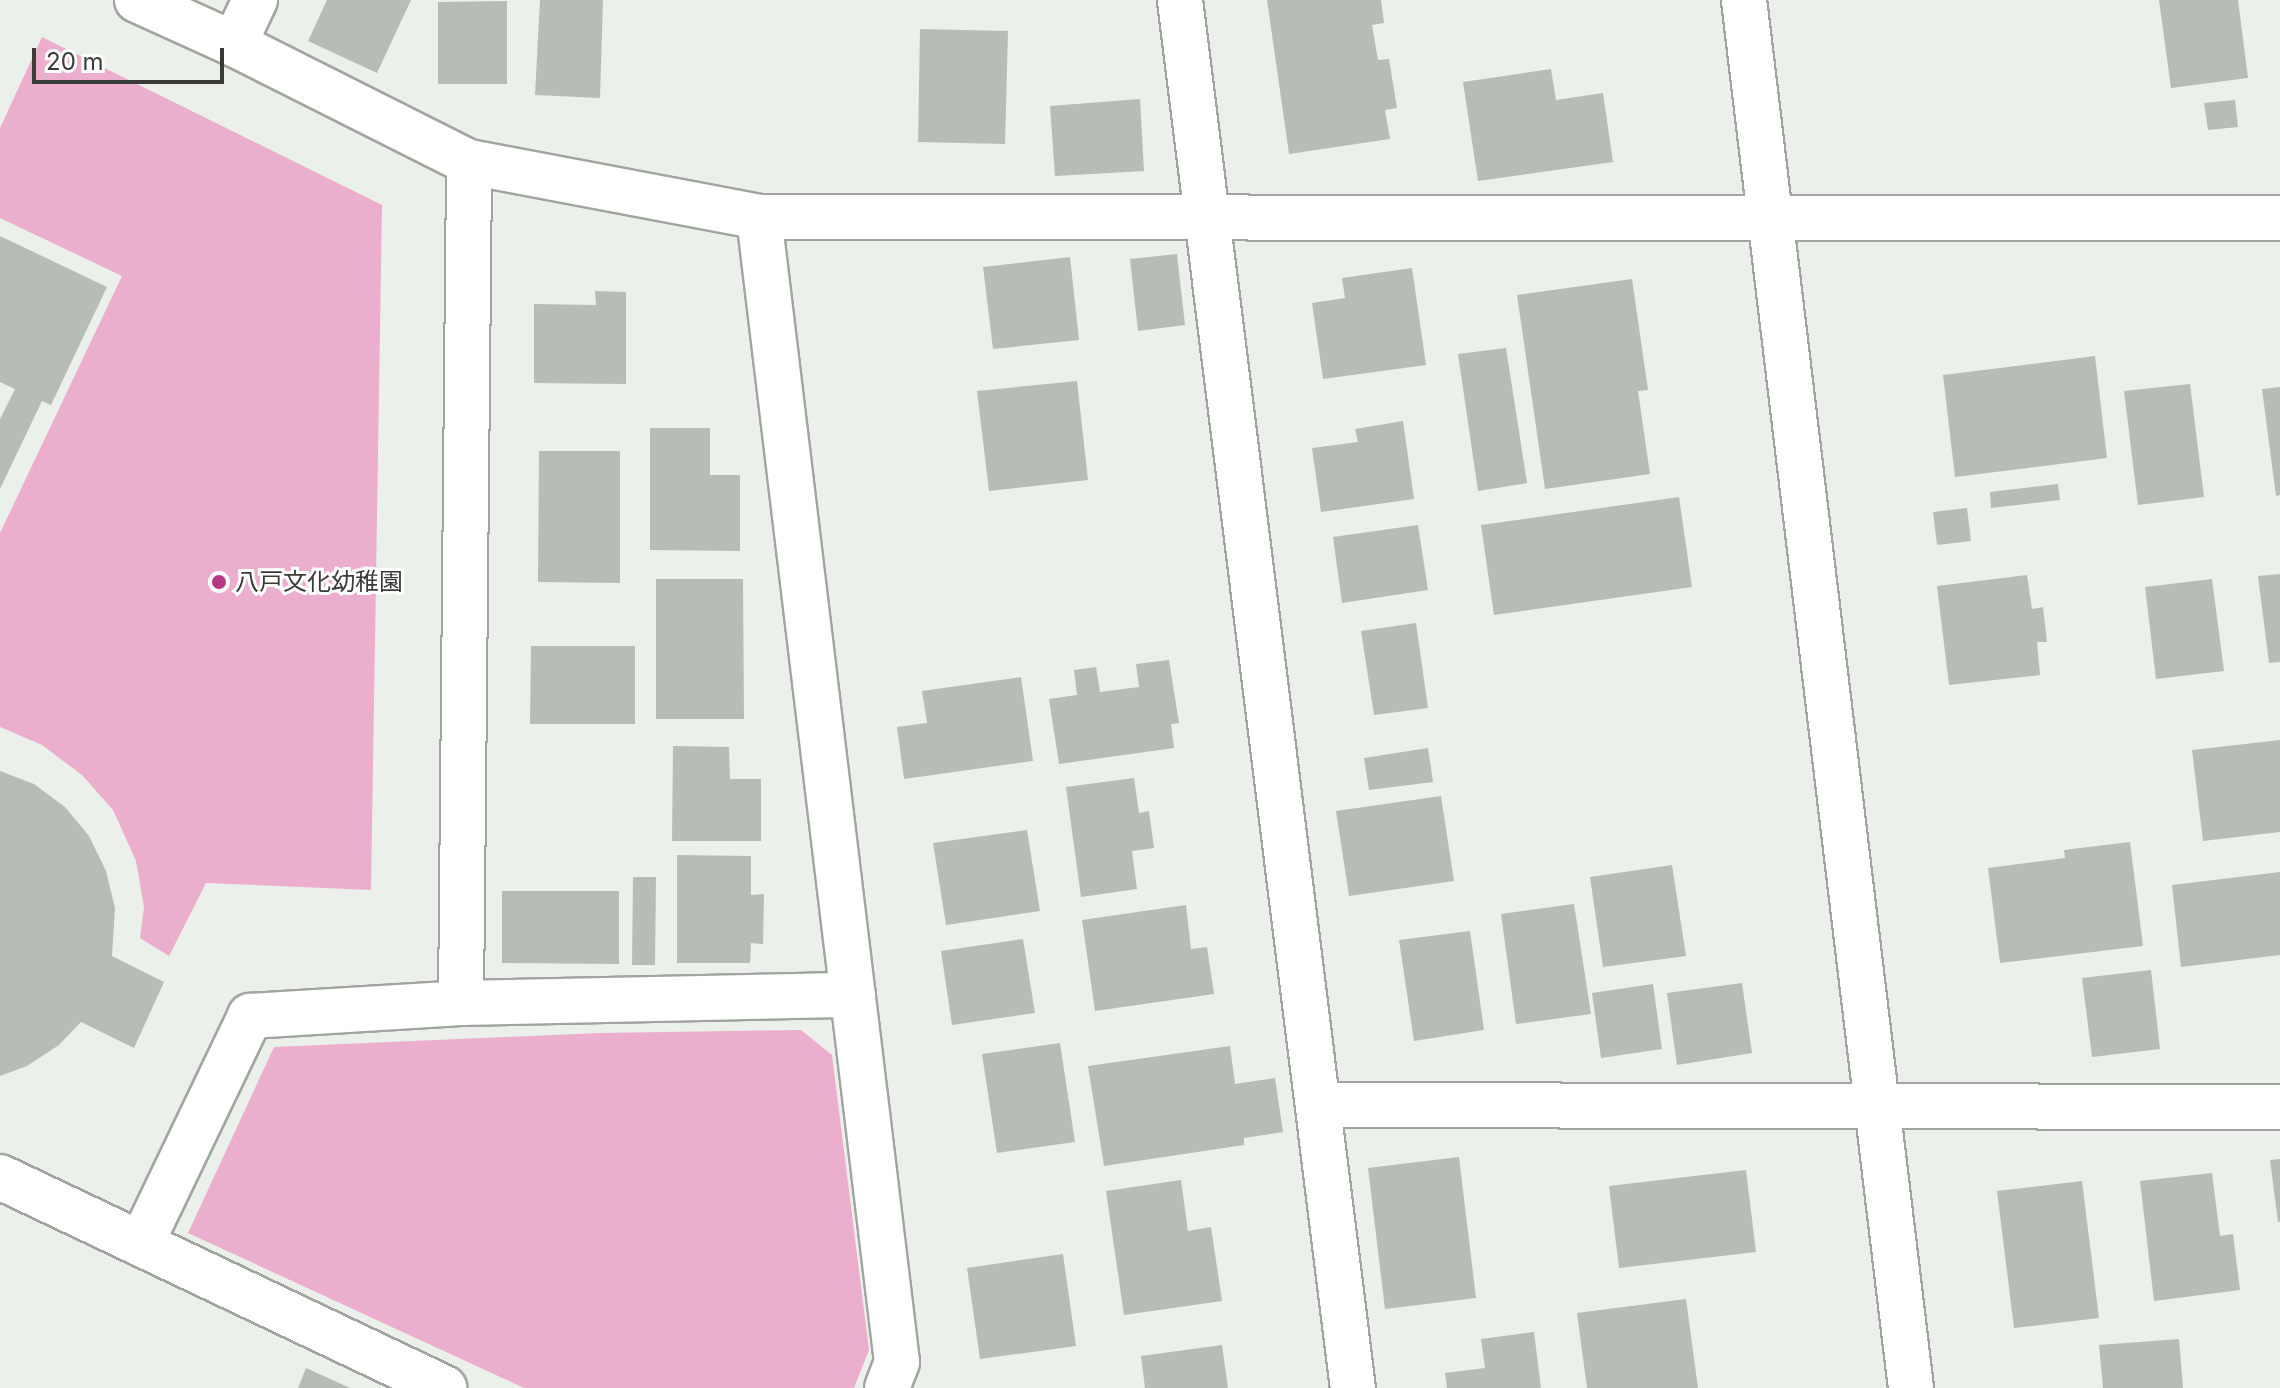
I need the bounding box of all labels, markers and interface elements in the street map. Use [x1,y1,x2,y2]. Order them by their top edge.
scale bar [36,32,228,82]
text: 20 m [46,47,104,76]
place label: 八戸文化幼稚園 [235,568,403,596]
marker: 八戸文化幼稚園 [210,573,228,591]

